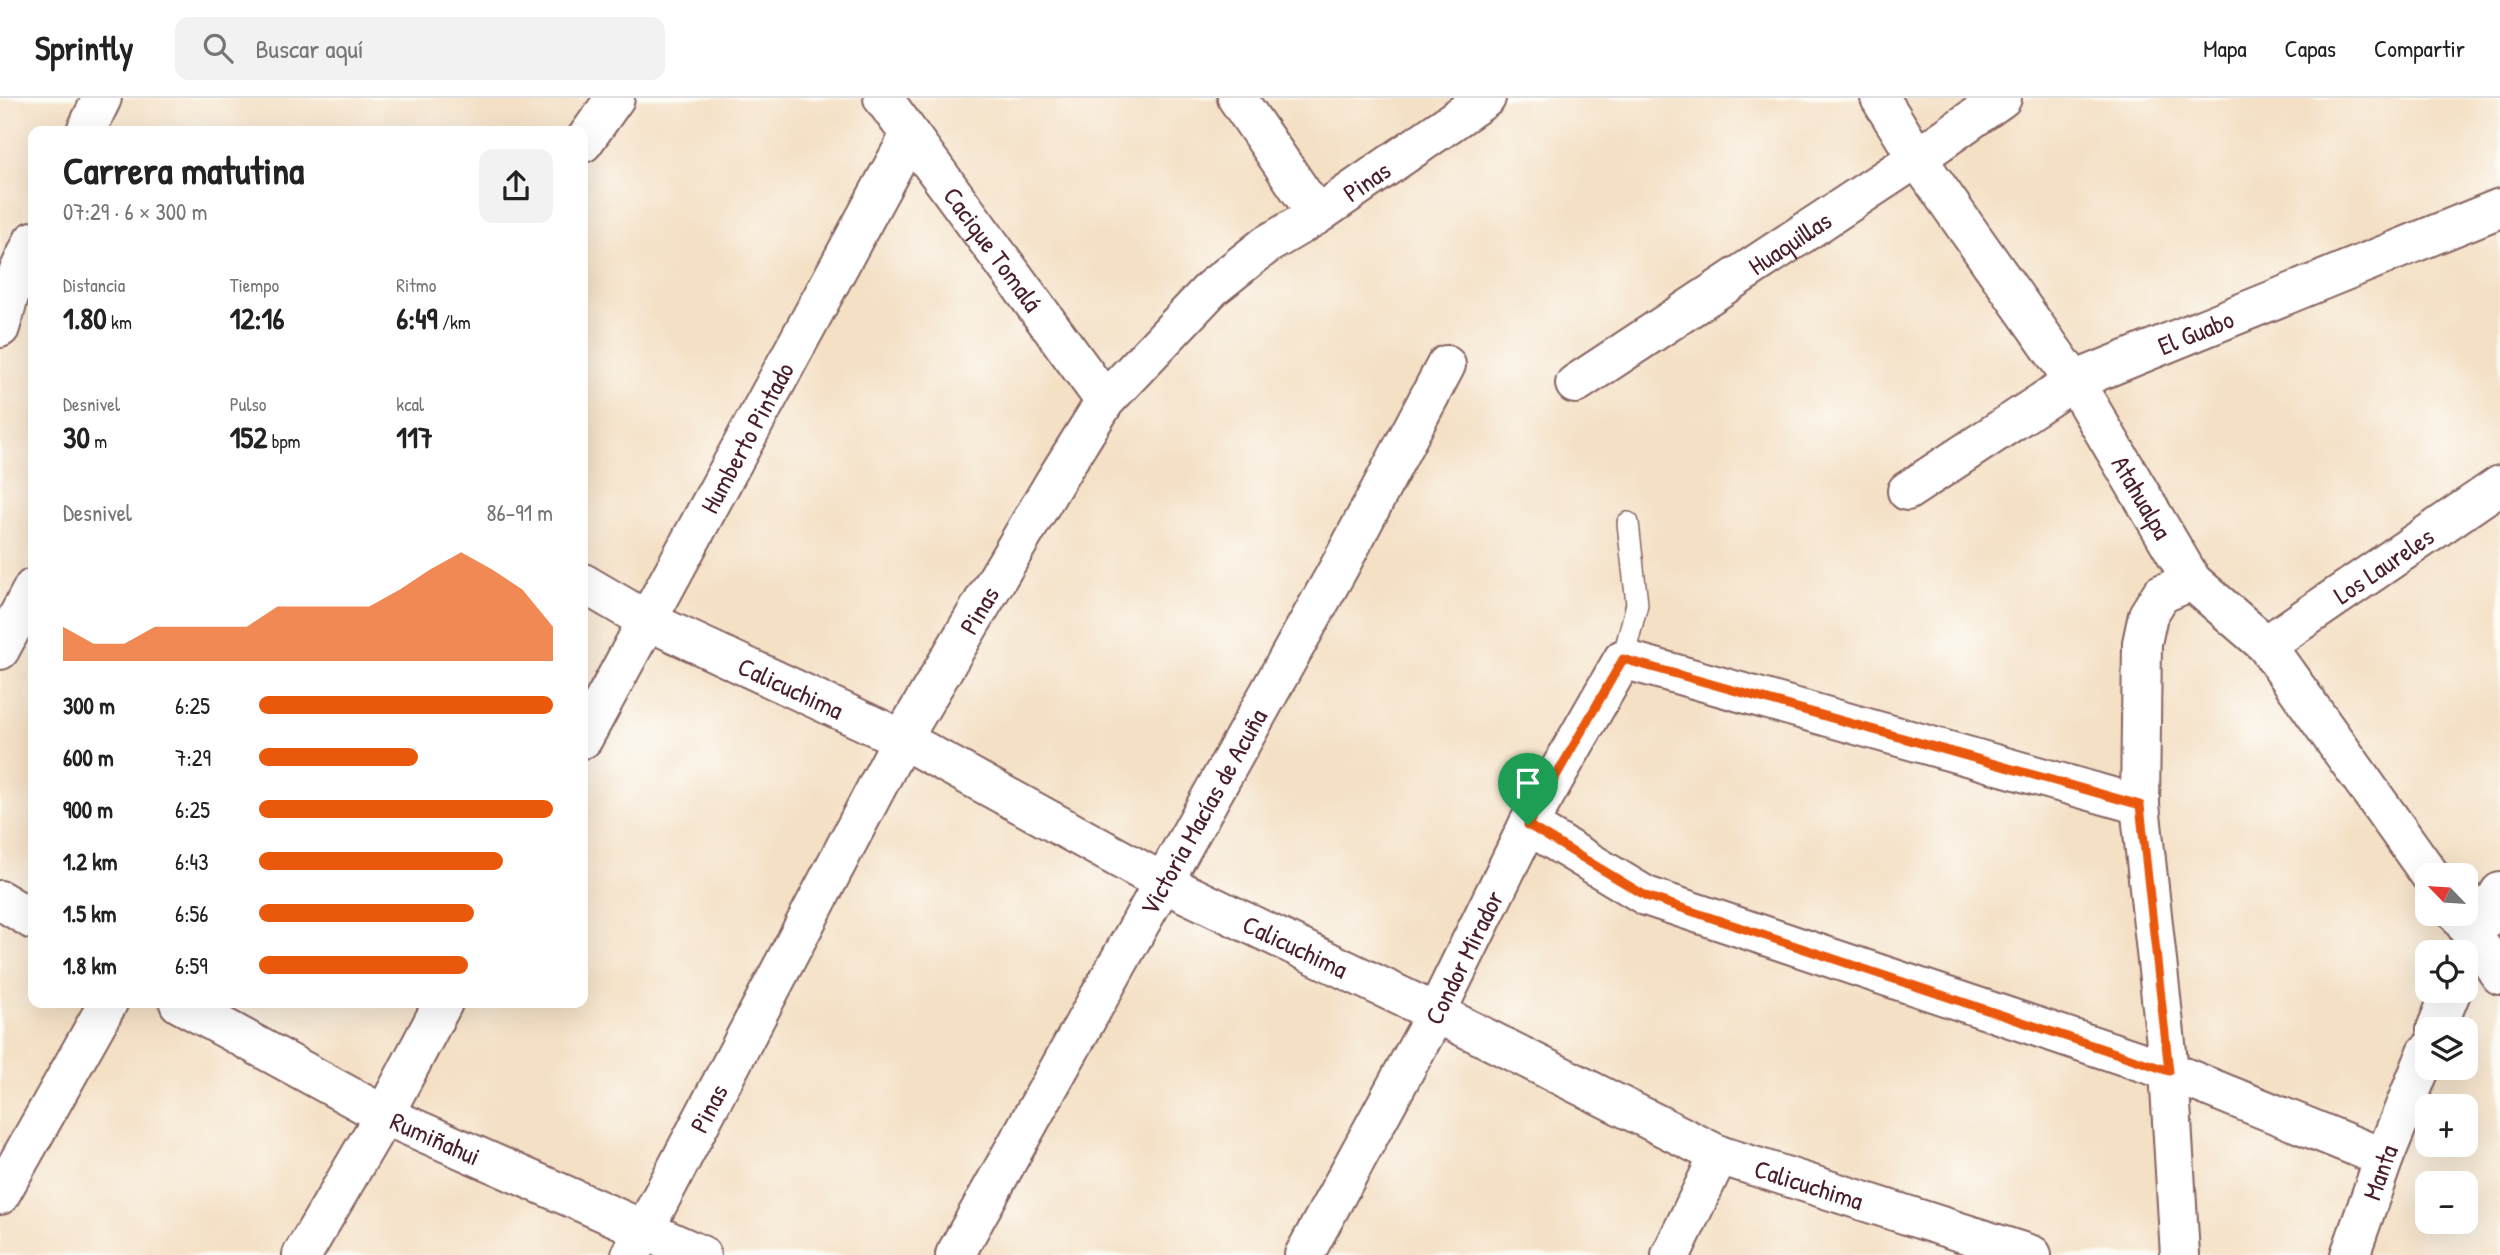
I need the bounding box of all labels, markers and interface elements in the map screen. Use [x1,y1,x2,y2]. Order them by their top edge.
search box [175,17,665,80]
text: Sprintly [35,26,133,70]
icon: search [199,29,237,67]
text: Buscar aquí [255,31,364,66]
text: Mapa [2203,32,2247,64]
text: Capas [2285,32,2336,64]
text: Compartir [2374,32,2465,64]
text: Carrera matutina [63,144,304,196]
button: share [479,149,553,223]
street label: Pinas [1336,152,1397,210]
street label: Cacique Tomalá [936,179,1051,318]
text: 07:29 · 6 × 300 m [63,196,207,227]
street label: Huaquillas [1741,202,1838,282]
text: Distancia [63,272,125,298]
text: Tiempo [230,272,279,298]
text: Ritmo [396,272,436,298]
text: 1.80 [63,298,107,338]
text: 12:16 [230,298,284,338]
text: 6:49 [396,298,438,338]
street label: El Guabo [2152,301,2238,363]
text: km [107,309,132,335]
text: /km [438,309,471,335]
street label: Humberto Pintado [691,356,801,519]
text: Desnivel [63,391,120,417]
text: Pulso [230,391,266,417]
text: kcal [396,391,424,417]
text: 30 [63,417,90,457]
text: 152 [230,417,267,457]
text: 117 [396,417,433,457]
text: m [90,428,107,454]
text: bpm [267,428,301,454]
street label: Atahualpa [2104,449,2181,545]
text: Desnivel [63,497,132,528]
text: 86–91 m [486,497,553,528]
street label: Los Laureles [2326,518,2440,612]
street label: Pinas [951,579,1006,640]
street label: Calicuchima [733,648,849,727]
text: 300 m [63,690,115,721]
text: 6:25 [175,690,210,721]
street label: Victoria Macías de Acuña [1131,702,1274,921]
text: 600 m [63,742,114,773]
text: 7:29 [175,742,211,773]
pin [1498,753,1558,825]
icon: arrive [1509,764,1547,802]
text: 900 m [63,794,113,825]
text: 6:25 [175,794,210,825]
text: 1.2 km [63,846,118,877]
text: 6:43 [175,846,208,877]
north arrow [2415,863,2478,926]
map controls [2415,863,2478,1234]
street label: Condor Mirador [1416,884,1511,1030]
text: 1.5 km [63,898,116,929]
text: 6:56 [175,898,208,929]
street label: Calicuchima [1237,906,1354,986]
button: locate [2415,940,2478,1003]
text: 1.8 km [63,950,117,981]
text: 6:59 [175,950,208,981]
button: layers [2415,1017,2478,1080]
street label: Pinas [681,1078,735,1138]
button: + [2415,1094,2478,1157]
street label: Rumiñahui [385,1103,486,1173]
street label: Manta [2353,1139,2405,1204]
street label: Calicuchima [1750,1150,1868,1218]
button: − [2415,1171,2478,1234]

